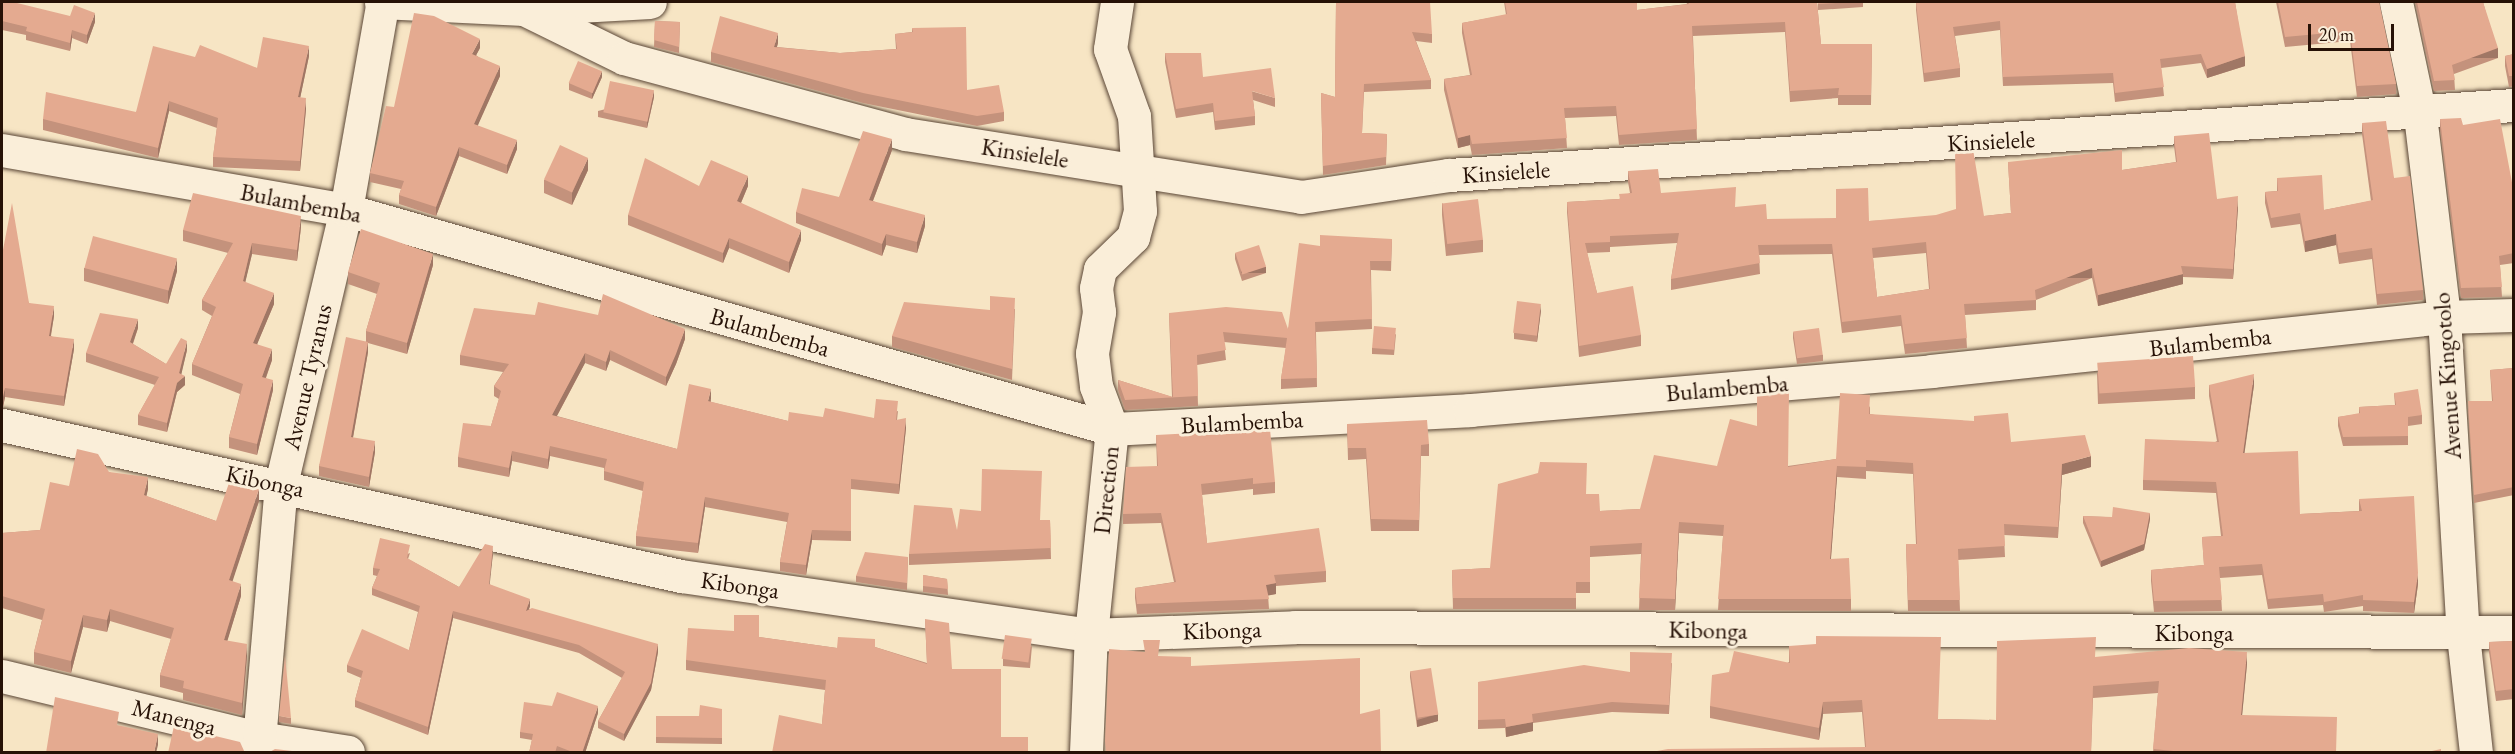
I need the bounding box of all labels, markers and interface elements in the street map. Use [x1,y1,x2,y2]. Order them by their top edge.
scale bar [2311,12,2396,50]
text: 20 m [2319,23,2354,46]
street label: Kinsielele [1946,124,2036,158]
street label: Kinsielele [979,132,1071,174]
street label: Kinsielele [1461,155,1551,189]
street label: Bulambemba [238,177,364,229]
street label: Avenue Kingotolo [2427,291,2467,461]
street label: Avenue Tyranus [276,301,338,453]
street label: Bulambemba [707,301,833,363]
street label: Bulambemba [2148,321,2272,363]
street label: Bulambemba [1665,368,1789,408]
street label: Bulambemba [1180,404,1304,440]
street label: Direction [1087,444,1125,536]
street label: Kibonga [223,459,307,503]
street label: Kibonga [699,565,781,605]
street label: Kibonga [1182,614,1262,646]
street label: Kibonga [1668,615,1748,645]
street label: Kibonga [2154,619,2234,647]
street label: Manenga [129,693,219,741]

